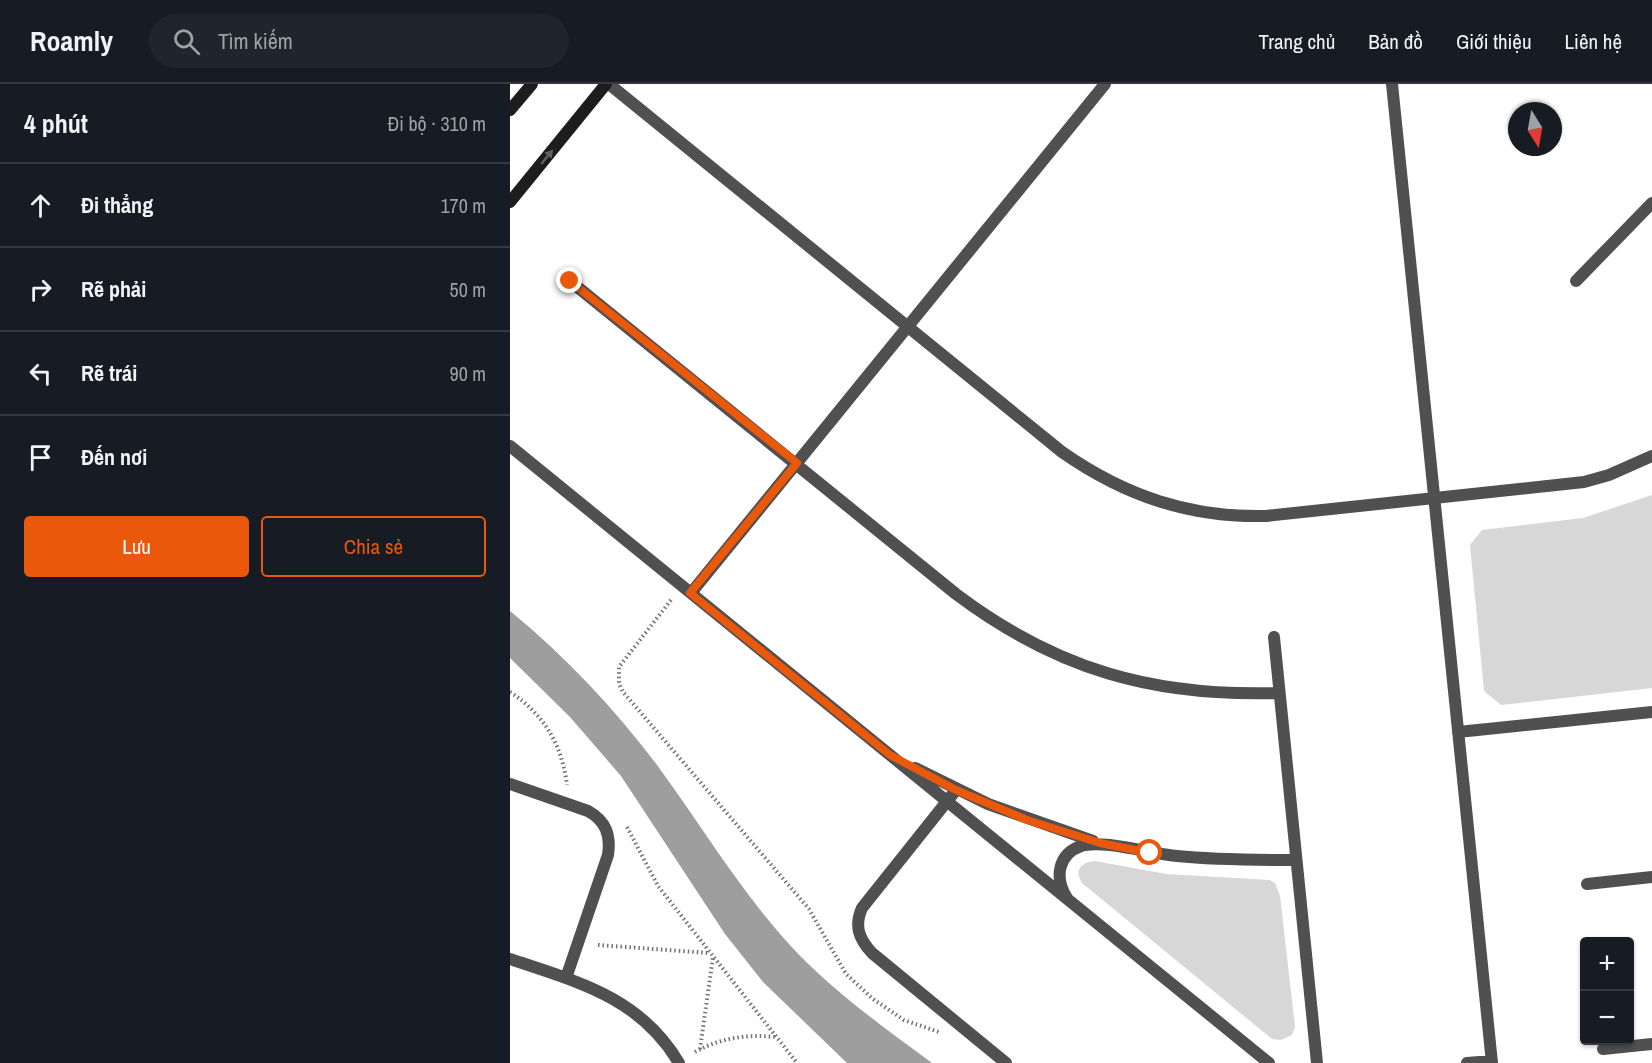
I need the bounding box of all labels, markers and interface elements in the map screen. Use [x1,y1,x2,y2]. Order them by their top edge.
search box [149,14,569,68]
text: Roamly [30,22,113,60]
icon: search [170,25,203,58]
text: Tìm kiếm [218,26,293,56]
text: Trang chủ [1258,27,1335,56]
text: Bản đồ [1368,27,1423,56]
text: Giới thiệu [1456,27,1532,56]
text: Liên hệ [1565,27,1622,56]
north arrow [1508,102,1562,156]
text: 4 phút [24,106,88,141]
text: Đi bộ · 310 m [388,110,486,137]
one-way arrow [540,149,553,165]
icon: ahead [24,189,57,222]
text: Đi thẳng [81,190,153,220]
text: 170 m [440,192,486,219]
route end [556,267,582,293]
icon: right [24,273,57,306]
text: Rẽ phải [81,274,146,304]
text: 50 m [450,276,486,303]
icon: left [24,357,57,390]
text: Rẽ trái [81,358,137,388]
text: 90 m [450,360,486,387]
icon: arrive [24,441,57,474]
text: Đến nơi [81,442,147,472]
button: Lưu [24,516,249,577]
button: Chia sẻ [261,516,486,577]
route start [1136,839,1162,865]
map controls [1580,937,1634,1045]
button: + [1580,937,1634,991]
button: − [1580,991,1634,1045]

